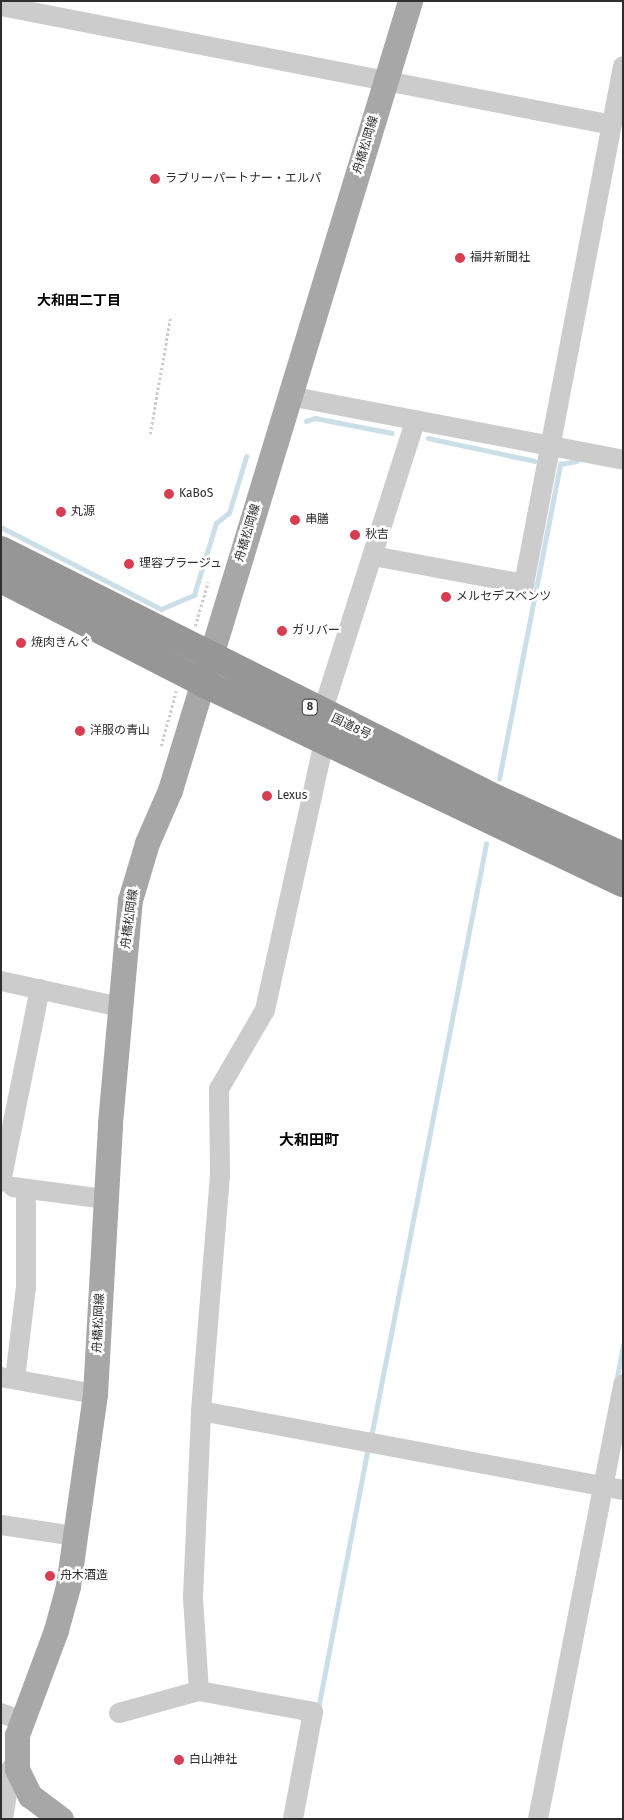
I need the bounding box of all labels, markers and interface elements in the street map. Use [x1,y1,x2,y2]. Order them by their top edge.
street label: 舟橋松岡線 [350,114,382,176]
place label: ラブリーパートナー・エルパ [165,172,321,186]
marker: ラブリーパートナー・エルパ [149,173,161,185]
place label: 福井新聞社 [470,251,530,265]
marker: 福井新聞社 [454,252,466,264]
district label: 大和田二丁目 [37,293,121,309]
place label: KaBoS [179,487,213,501]
marker: KaBoS [163,488,175,500]
street label: 舟橋松岡線 [232,502,264,564]
place label: 丸源 [71,505,95,519]
marker: 丸源 [55,506,67,518]
place label: 串膳 [305,513,329,527]
marker: 串膳 [289,514,301,526]
place label: 秋吉 [365,528,389,542]
marker: 秋吉 [349,529,361,541]
place label: 理容プラージュ [139,557,223,571]
marker: 理容プラージュ [123,558,135,570]
place label: メルセデスベンツ [456,590,552,604]
marker: メルセデスベンツ [440,591,452,603]
place label: ガリバー [292,624,340,638]
marker: ガリバー [276,625,288,637]
place label: 焼肉きんぐ [31,636,91,650]
marker: 焼肉きんぐ [15,637,27,649]
road number: 8 [301,699,319,716]
street label: 国道8号 [329,711,373,743]
place label: 洋服の青山 [90,724,150,738]
marker: 洋服の青山 [74,725,86,737]
place label: Lexus [277,789,307,803]
marker: Lexus [261,790,273,802]
street label: 舟橋松岡線 [119,888,141,950]
district label: 大和田町 [279,1132,339,1150]
street label: 舟橋松岡線 [90,1293,108,1353]
place label: 舟木酒造 [60,1569,108,1583]
marker: 舟木酒造 [44,1570,56,1582]
place label: 白山神社 [189,1753,237,1767]
marker: 白山神社 [173,1754,185,1766]

